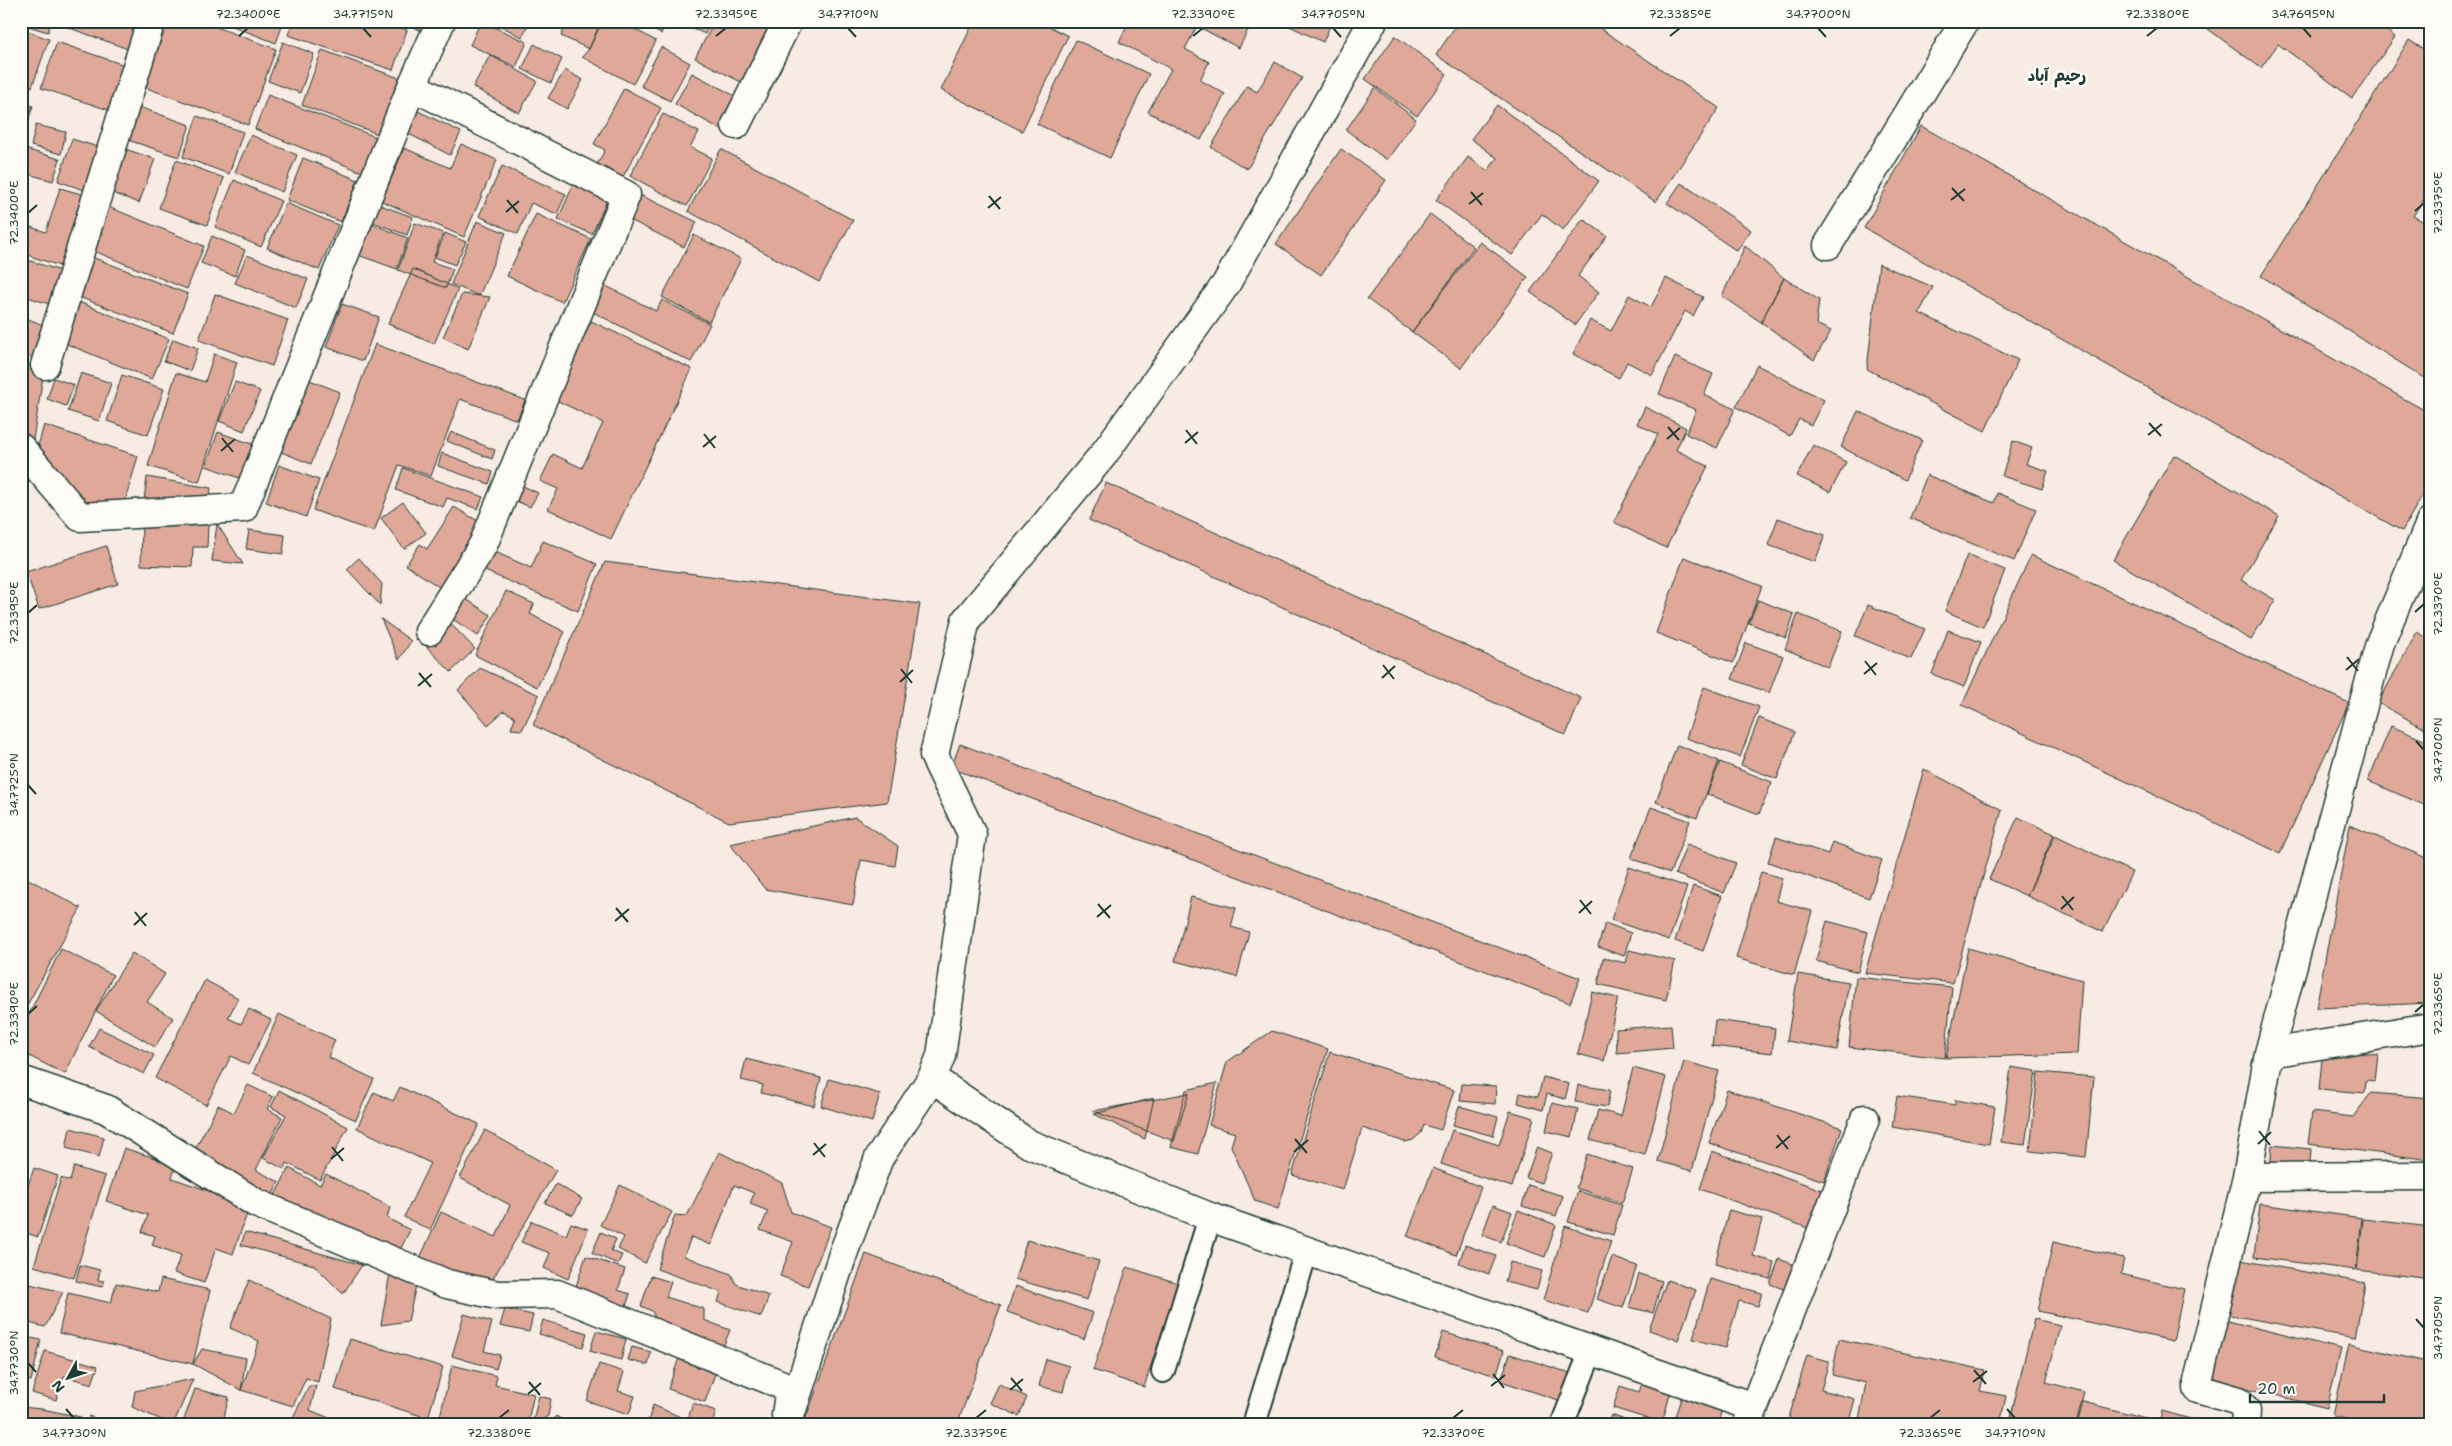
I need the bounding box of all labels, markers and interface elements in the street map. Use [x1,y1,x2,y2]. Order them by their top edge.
text: 72.3400°E [216,6,281,22]
text: 34.7715°N [333,6,393,22]
text: 72.3395°E [694,6,758,22]
text: 34.7710°N [817,6,879,22]
text: 72.3390°E [1171,6,1235,22]
text: 34.7705°N [1301,6,1365,22]
text: 72.3385°E [1648,6,1712,22]
text: 34.7700°N [1785,6,1851,22]
text: 72.3380°E [2125,6,2189,22]
text: 34.7695°N [2271,6,2335,22]
district label: رحیم آباد [2028,65,2086,88]
text: 72.3375°E [2430,172,2446,234]
text: 72.3400°E [6,181,22,246]
text: 72.3370°E [2430,572,2446,636]
text: 72.3395°E [6,581,22,645]
text: 34.7700°N [2430,717,2446,783]
text: 34.7725°N [6,753,22,817]
text: 72.3365°E [2430,972,2446,1036]
text: 72.3390°E [6,982,22,1046]
text: 34.7705°N [2430,1296,2446,1360]
text: 34.7730°N [6,1331,22,1395]
north arrow [42,1354,92,1404]
scale bar [2250,1371,2383,1403]
text: N [48,1376,69,1396]
text: 20 m [2257,1379,2296,1399]
text: 34.7730°N [42,1425,106,1441]
text: 72.3380°E [467,1425,531,1441]
text: 72.3375°E [945,1425,1007,1441]
text: 72.3370°E [1421,1425,1485,1441]
text: 72.3365°E [1898,1425,1962,1441]
text: 34.7710°N [1984,1425,2046,1441]

